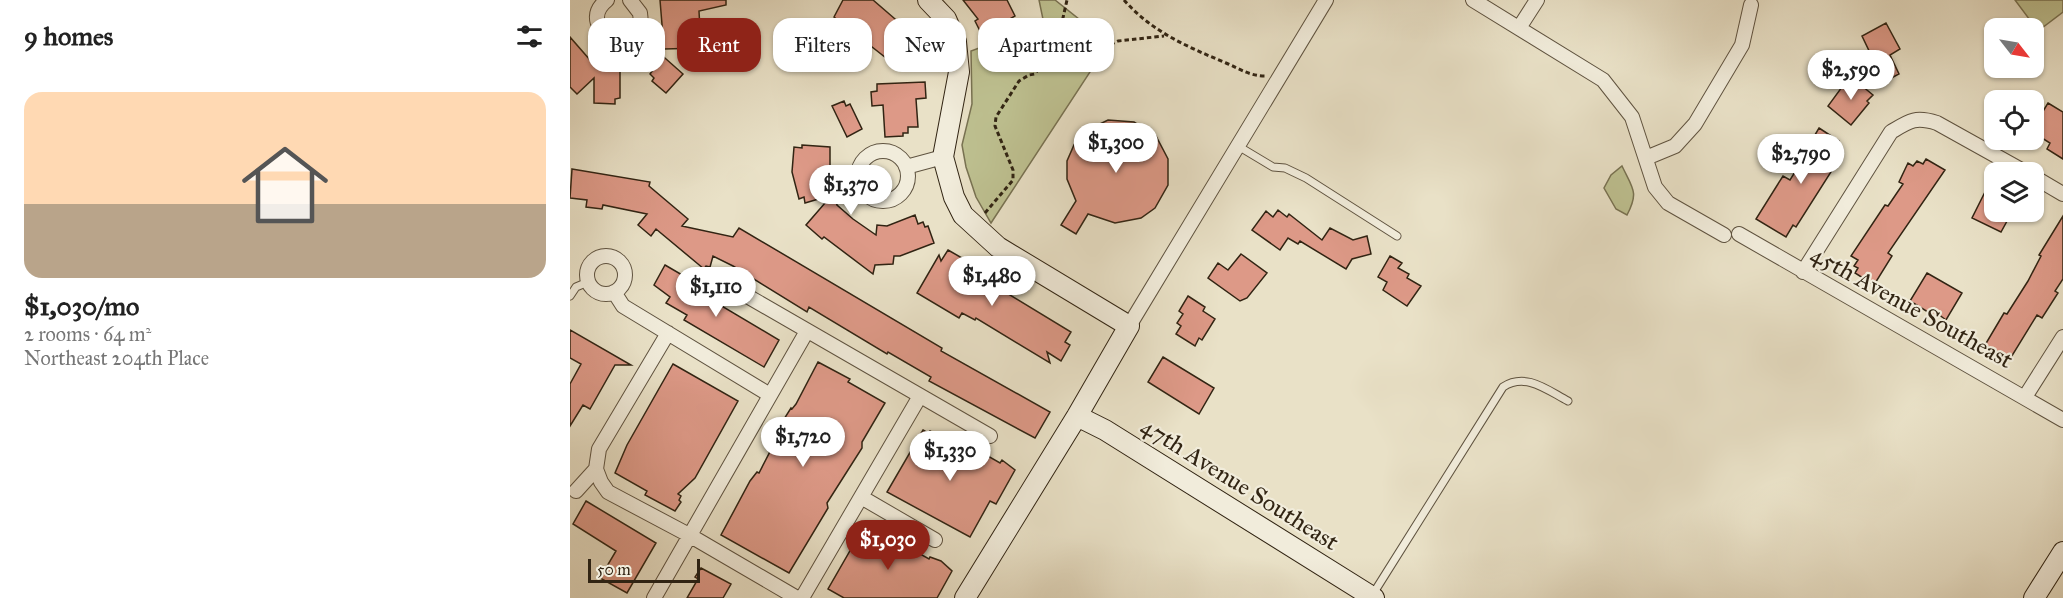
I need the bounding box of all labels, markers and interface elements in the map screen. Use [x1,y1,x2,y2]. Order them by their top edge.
chip: Buy [588,18,665,72]
chip: Rent [677,18,761,72]
chip: Filters [773,18,872,72]
chip: New [884,18,966,72]
chip: Apartment [978,18,1114,72]
north arrow [1984,18,2044,78]
map controls [1984,18,2044,222]
text: 9 homes [24,20,113,52]
icon: filters [513,20,546,53]
pin: $2,590 [1802,50,1900,101]
text: $2,590 [1822,57,1880,81]
button: locate [1984,90,2044,150]
pin: $1,300 [1067,123,1165,174]
text: $1,300 [1088,130,1144,154]
icon: home [231,131,339,239]
pin: $2,790 [1752,134,1850,185]
text: $2,790 [1771,141,1831,165]
button: layers [1984,162,2044,222]
pin: $1,370 [802,165,900,216]
text: $1,370 [823,172,879,196]
street label: 45th Avenue Southeast [1806,239,2019,375]
pin: $1,480 [943,256,1041,307]
text: $1,480 [963,263,1021,287]
pin: $1,110 [667,267,765,318]
text: $1,110 [690,274,742,298]
text: $1,030/mo [24,290,139,322]
text: 2 rooms · 64 m² [24,322,151,346]
text: Northeast 204th Place [24,346,209,370]
street label: 47th Avenue Southeast [1136,411,1345,557]
pin: $1,720 [754,417,852,468]
text: $1,720 [775,424,831,448]
pin: $1,330 [901,431,999,482]
text: $1,330 [924,438,976,462]
pin: $1,030 [839,520,937,571]
text: $1,030 [860,527,916,551]
scale bar [588,556,700,584]
text: 50 m [597,560,631,579]

